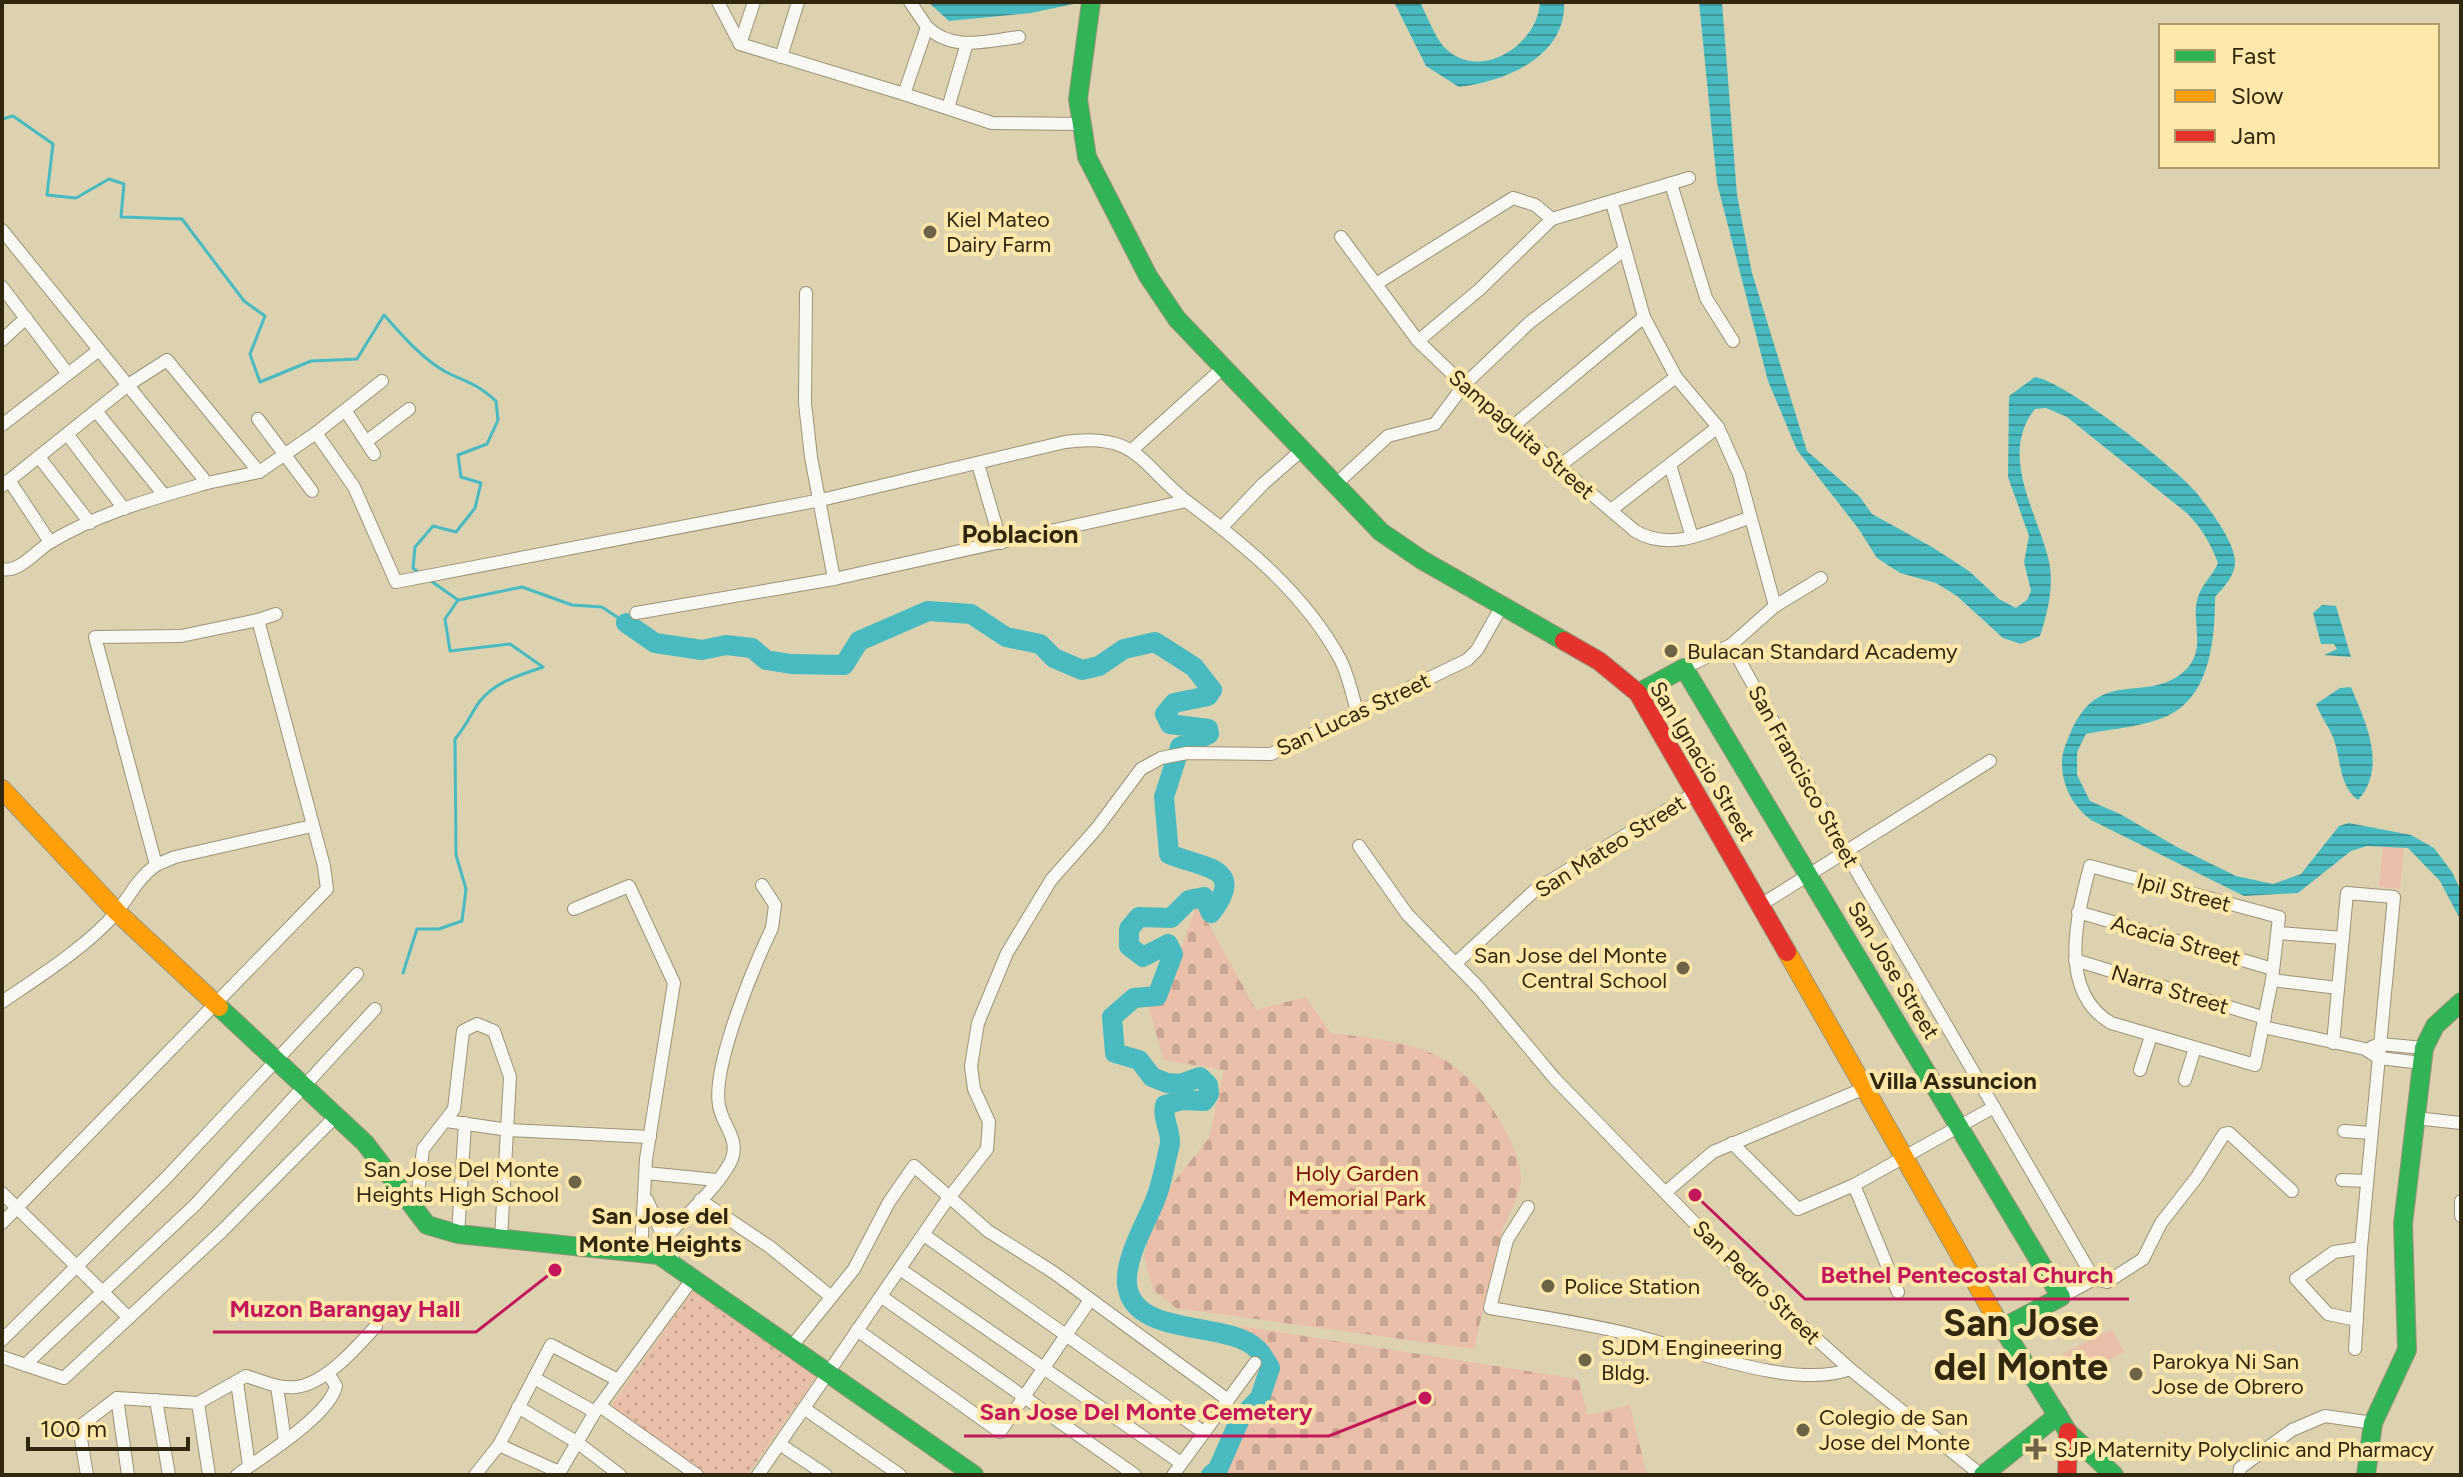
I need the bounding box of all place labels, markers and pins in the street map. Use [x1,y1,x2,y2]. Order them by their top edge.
place label: Kiel Mateo Dairy Farm [946,206,1051,258]
marker: Kiel Mateo Dairy Farm [921,223,939,241]
place label: Bulacan Standard Academy [1687,638,1958,665]
marker: Bulacan Standard Academy [1662,642,1680,660]
place label: San Jose del Monte Central School [1474,942,1667,994]
marker: San Jose del Monte Central School [1674,959,1692,977]
place label: San Jose Del Monte Heights High School [356,1156,559,1208]
marker: San Jose Del Monte Heights High School [566,1173,584,1191]
callout: Bethel Pentecostal Church [1805,1251,2129,1299]
place label: Police Station [1564,1273,1700,1300]
marker: Police Station [1539,1277,1557,1295]
callout: Muzon Barangay Hall [213,1284,476,1332]
place label: SJDM Engineering Bldg. [1601,1334,1782,1386]
place label: Parokya Ni San Jose de Obrero [2152,1348,2304,1400]
marker: SJDM Engineering Bldg. [1576,1351,1594,1369]
marker: Parokya Ni San Jose de Obrero [2127,1365,2145,1383]
callout: San Jose Del Monte Cemetery [964,1388,1329,1436]
place label: Colegio de San Jose del Monte [1819,1404,1970,1456]
marker: Colegio de San Jose del Monte [1794,1421,1812,1439]
place label: SJP Maternity Polyclinic and Pharmacy [2054,1436,2434,1463]
marker: SJP Maternity Polyclinic and Pharmacy [2025,1438,2047,1460]

